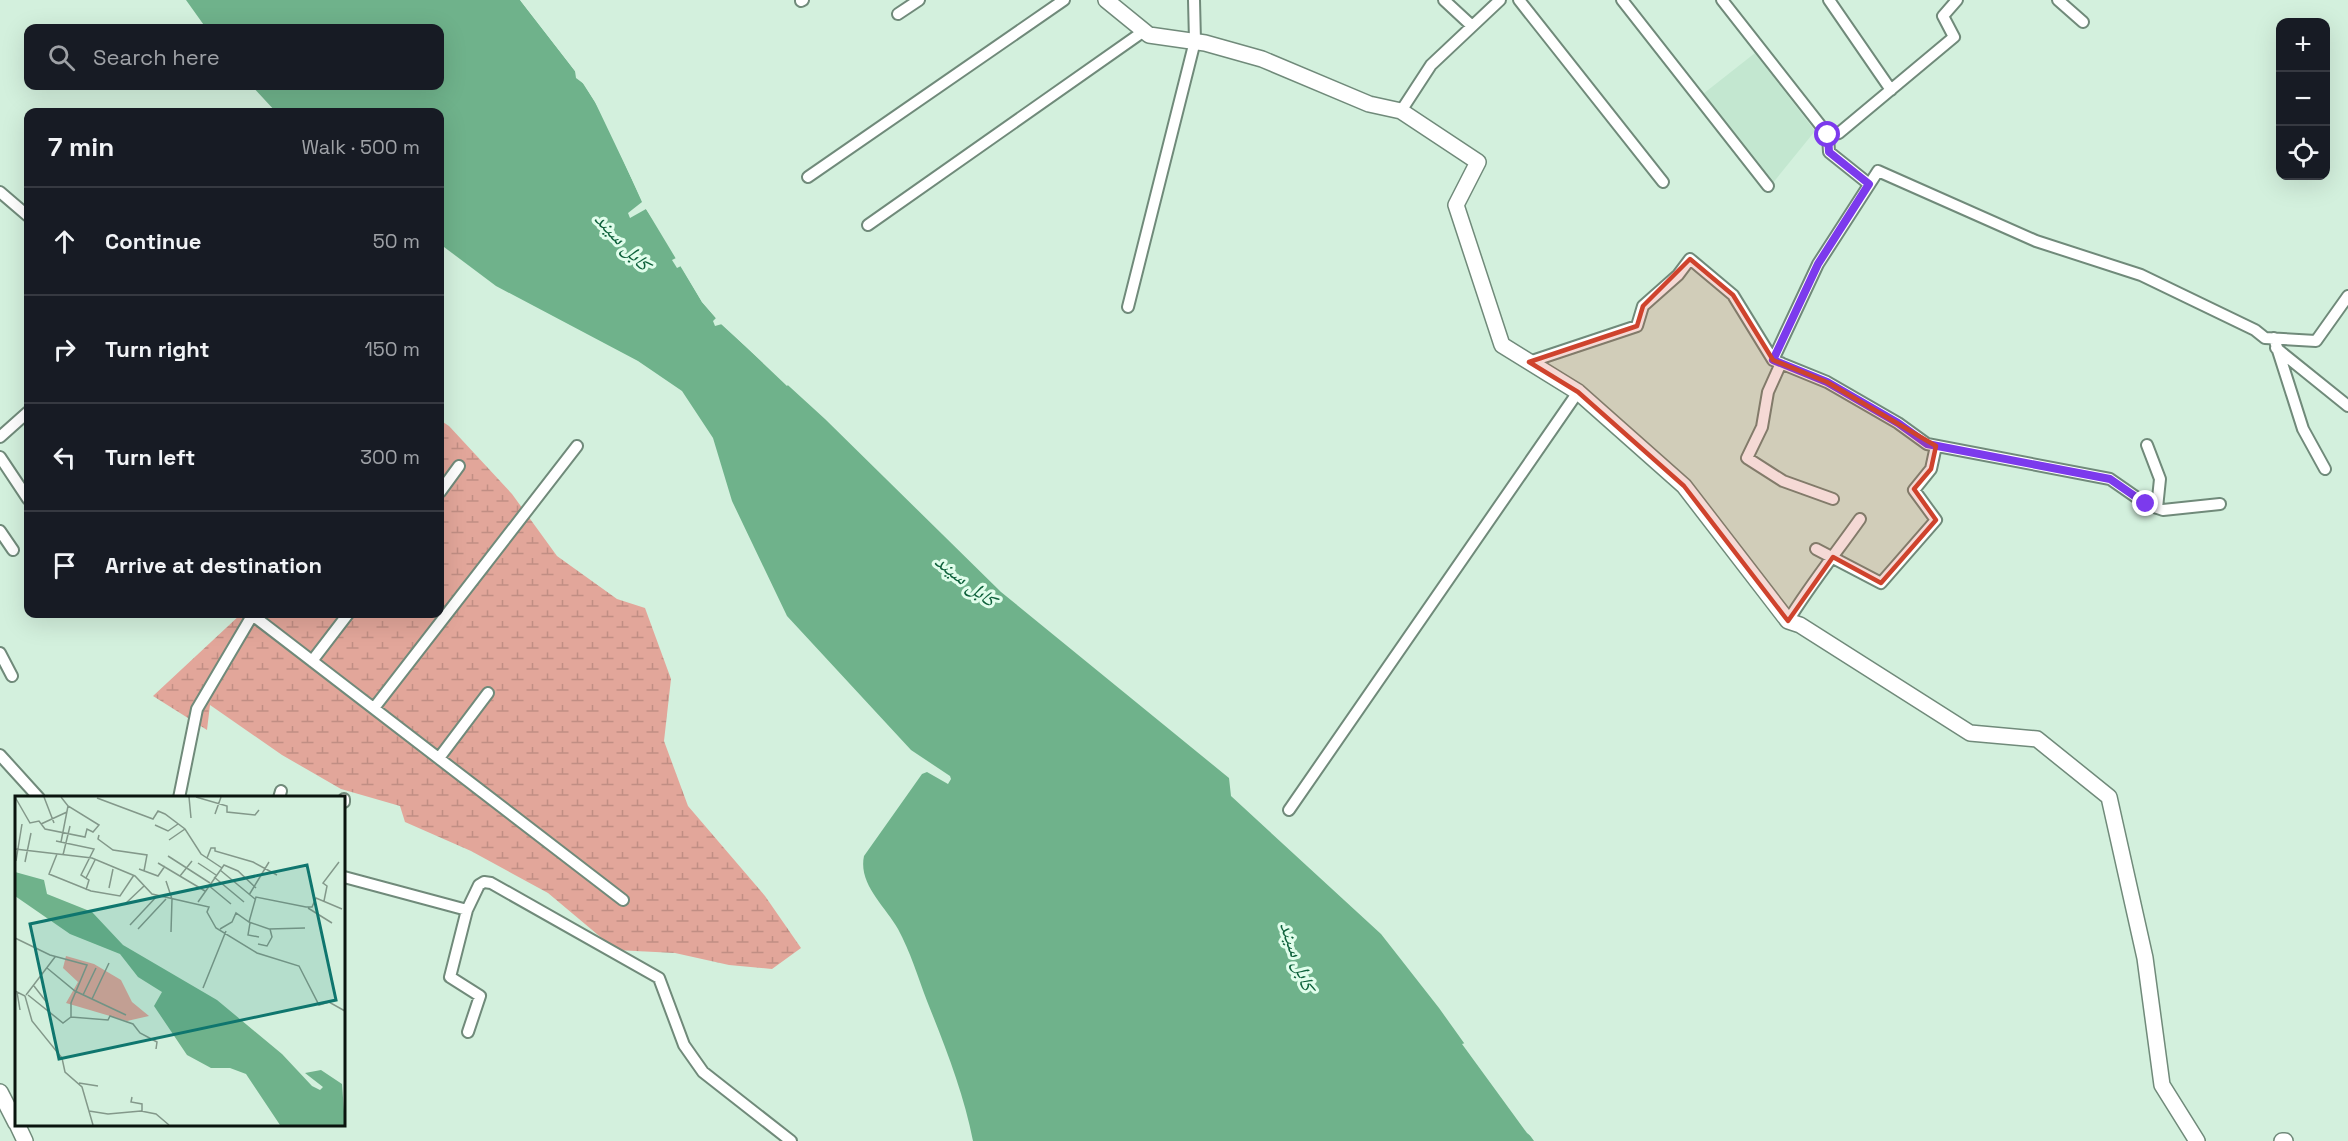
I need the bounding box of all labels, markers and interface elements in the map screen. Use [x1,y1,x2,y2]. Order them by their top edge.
map controls [2276,18,2330,180]
button: + [2276,18,2330,72]
search box [24,24,444,90]
icon: search [45,41,78,74]
text: Search here [93,43,220,71]
button: − [2276,72,2330,126]
route start [1814,121,1840,147]
button: locate [2276,126,2330,180]
text: 7 min [48,130,114,164]
text: Walk · 500 m [302,134,420,160]
water label: کابل سيند [589,206,659,279]
icon: ahead [48,225,81,258]
text: Continue [105,227,201,255]
text: 50 m [373,228,420,254]
icon: right [48,333,81,366]
text: Turn right [105,335,210,363]
text: 150 m [365,336,420,362]
icon: left [48,441,81,474]
text: Turn left [105,443,195,471]
text: 300 m [360,444,420,470]
route end [2132,490,2158,516]
water label: کابل سيند [930,548,1005,615]
icon: arrive [48,549,81,582]
text: Arrive at destination [105,551,322,579]
inset map [15,796,345,1126]
water label: کابل سيند [1274,918,1323,998]

